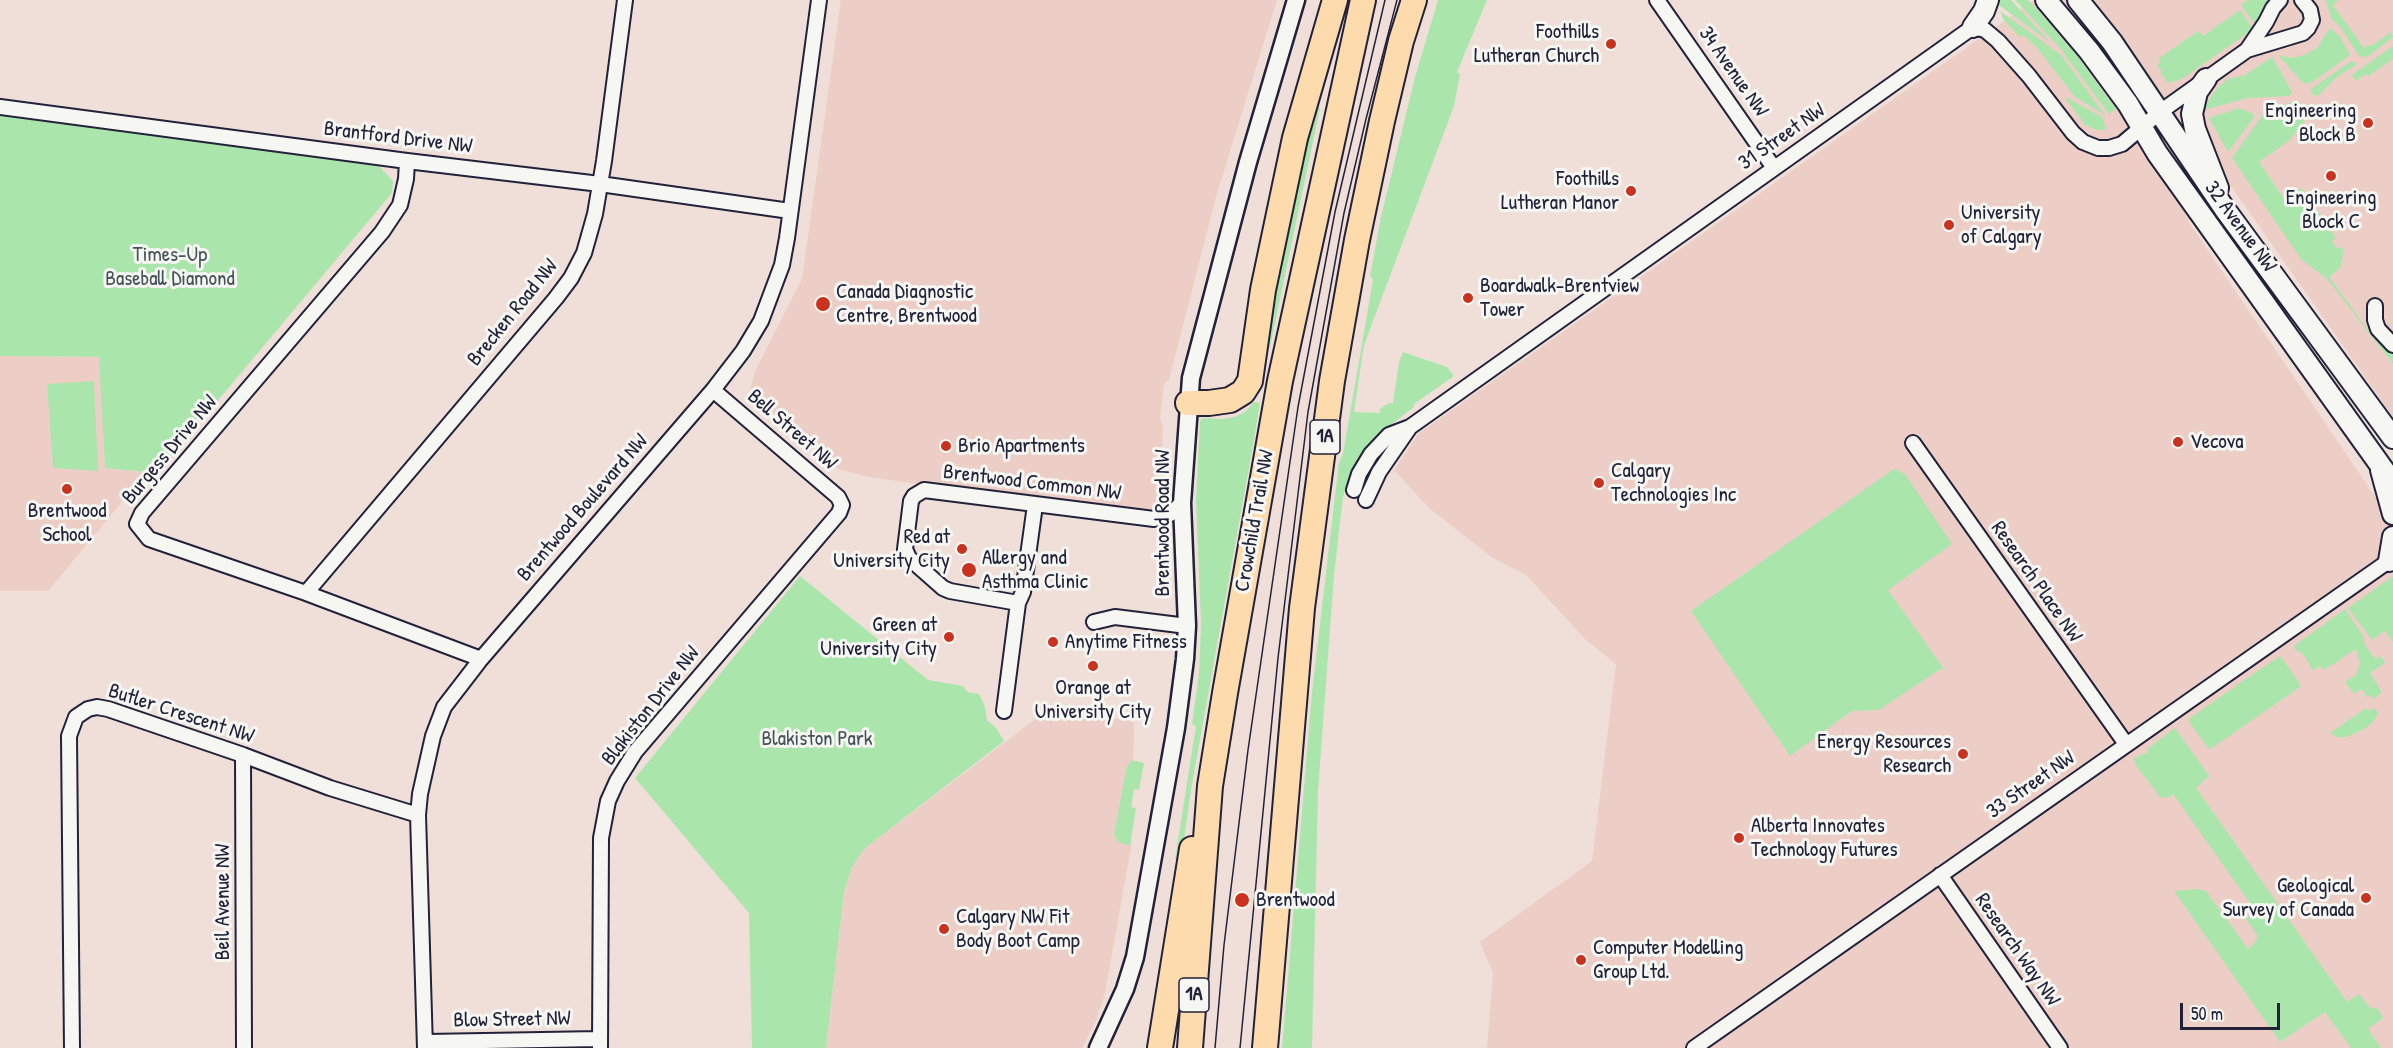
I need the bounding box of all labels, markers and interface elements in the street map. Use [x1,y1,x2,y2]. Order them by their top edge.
place label: Foothills Lutheran Church [1474,19,1599,69]
street label: 34 Avenue NW [1693,22,1773,122]
marker: Foothills Lutheran Church [1604,37,1618,51]
street label: 31 Street NW [1734,98,1830,176]
place label: Engineering Block B [2265,98,2356,148]
street label: Brantford Drive NW [322,116,474,160]
marker: Engineering Block B [2361,116,2375,130]
place label: Foothills Lutheran Manor [1501,166,1619,216]
marker: Engineering Block C [2324,169,2338,183]
street label: 32 Avenue NW [2199,177,2281,277]
marker: Foothills Lutheran Manor [1624,184,1638,198]
place label: Engineering Block C [2286,185,2376,235]
place label: University of Calgary [1961,200,2042,250]
marker: University of Calgary [1942,218,1956,232]
park label: Times-Up Baseball Diamond [105,242,235,292]
street label: Brecken Road NW [462,255,564,371]
place label: Boardwalk-Brentview Tower [1480,273,1639,323]
place label: Canada Diagnostic Centre, Brentwood [836,279,977,329]
marker: Boardwalk-Brentview Tower [1461,291,1475,305]
marker: Canada Diagnostic Centre, Brentwood [814,295,832,313]
street label: Bell Street NW [742,384,842,476]
street label: Burgess Drive NW [117,390,223,510]
road number: 1A [1310,420,1340,454]
street label: Brentwood Boulevard NW [512,429,654,587]
place label: Vecova [2190,429,2243,455]
place label: Brio Apartments [958,433,1085,459]
marker: Vecova [2171,435,2185,449]
marker: Brio Apartments [939,439,953,453]
street label: Crowchild Trail NW [1230,448,1280,594]
street label: Brentwood Road NW [1150,450,1176,596]
place label: Calgary Technologies Inc [1611,458,1736,508]
street label: Brentwood Common NW [942,460,1122,506]
marker: Calgary Technologies Inc [1592,476,1606,490]
marker: Brentwood School [60,482,74,496]
place label: Brentwood School [28,498,106,548]
street label: Research Place NW [1985,517,2087,647]
place label: Red at University City [833,524,950,574]
marker: Red at University City [955,542,969,556]
place label: Allergy and Asthma Clinic [982,545,1088,595]
marker: Allergy and Asthma Clinic [960,561,978,579]
place label: Green at University City [820,612,937,662]
place label: Anytime Fitness [1065,629,1187,655]
marker: Green at University City [942,630,956,644]
marker: Anytime Fitness [1046,635,1060,649]
street label: Blakiston Drive NW [597,641,705,771]
marker: Orange at University City [1086,659,1100,673]
place label: Orange at University City [1035,675,1151,725]
street label: Butler Crescent NW [105,679,257,749]
park label: Blakiston Park [761,726,873,752]
place label: Energy Resources Research [1817,729,1951,779]
street label: 33 Street NW [1982,746,2080,824]
marker: Energy Resources Research [1956,747,1970,761]
place label: Alberta Innovates Technology Futures [1751,813,1898,863]
marker: Alberta Innovates Technology Futures [1732,831,1746,845]
street label: Beil Avenue NW [210,844,236,960]
place label: Geological Survey of Canada [2223,873,2354,923]
place label: Brentwood [1256,887,1335,913]
street label: Research Way NW [1969,889,2065,1011]
marker: Brentwood [1233,891,1251,909]
marker: Geological Survey of Canada [2359,891,2373,905]
place label: Calgary NW Fit Body Boot Camp [956,904,1080,954]
marker: Calgary NW Fit Body Boot Camp [937,922,951,936]
place label: Computer Modelling Group Ltd. [1593,935,1743,985]
marker: Computer Modelling Group Ltd. [1574,953,1588,967]
road number: 1A [1179,978,1209,1012]
scale bar [2183,991,2284,1029]
text: 50 m [2191,1001,2223,1026]
street label: Blow Street NW [453,1006,571,1034]

